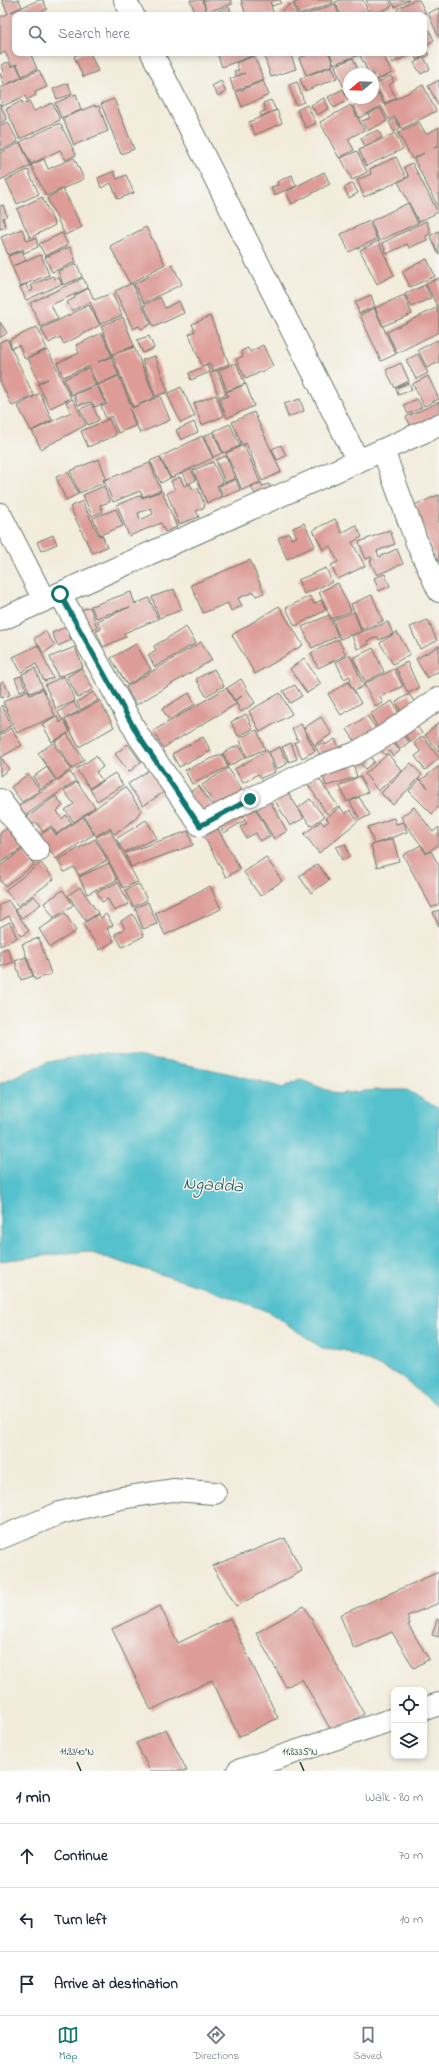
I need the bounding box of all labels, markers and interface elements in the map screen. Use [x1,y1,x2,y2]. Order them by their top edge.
search box [12,12,427,56]
icon: search [26,23,48,45]
text: Search here [58,23,130,45]
north arrow [343,68,379,104]
route start [51,585,69,603]
route end [241,790,259,808]
water label: Ngadda [182,1171,244,1201]
map controls [391,1687,427,1759]
button: locate [391,1687,427,1723]
button: layers [391,1723,427,1759]
text: 11.8340°N [60,1745,94,1760]
text: 11.8335°N [282,1745,318,1760]
text: 1 min [16,1785,50,1810]
text: Walk · 80 m [365,1788,423,1807]
icon: ahead [16,1845,38,1867]
text: Continue [54,1845,108,1867]
text: 70 m [399,1846,423,1865]
icon: left [16,1909,38,1931]
text: Turn left [54,1909,107,1931]
text: 10 m [400,1910,423,1929]
icon: arrive [16,1973,38,1995]
text: Arrive at destination [54,1973,178,1995]
tab: Map [57,2024,79,2064]
tab: Directions [193,2024,239,2064]
tab: Saved [353,2024,382,2064]

